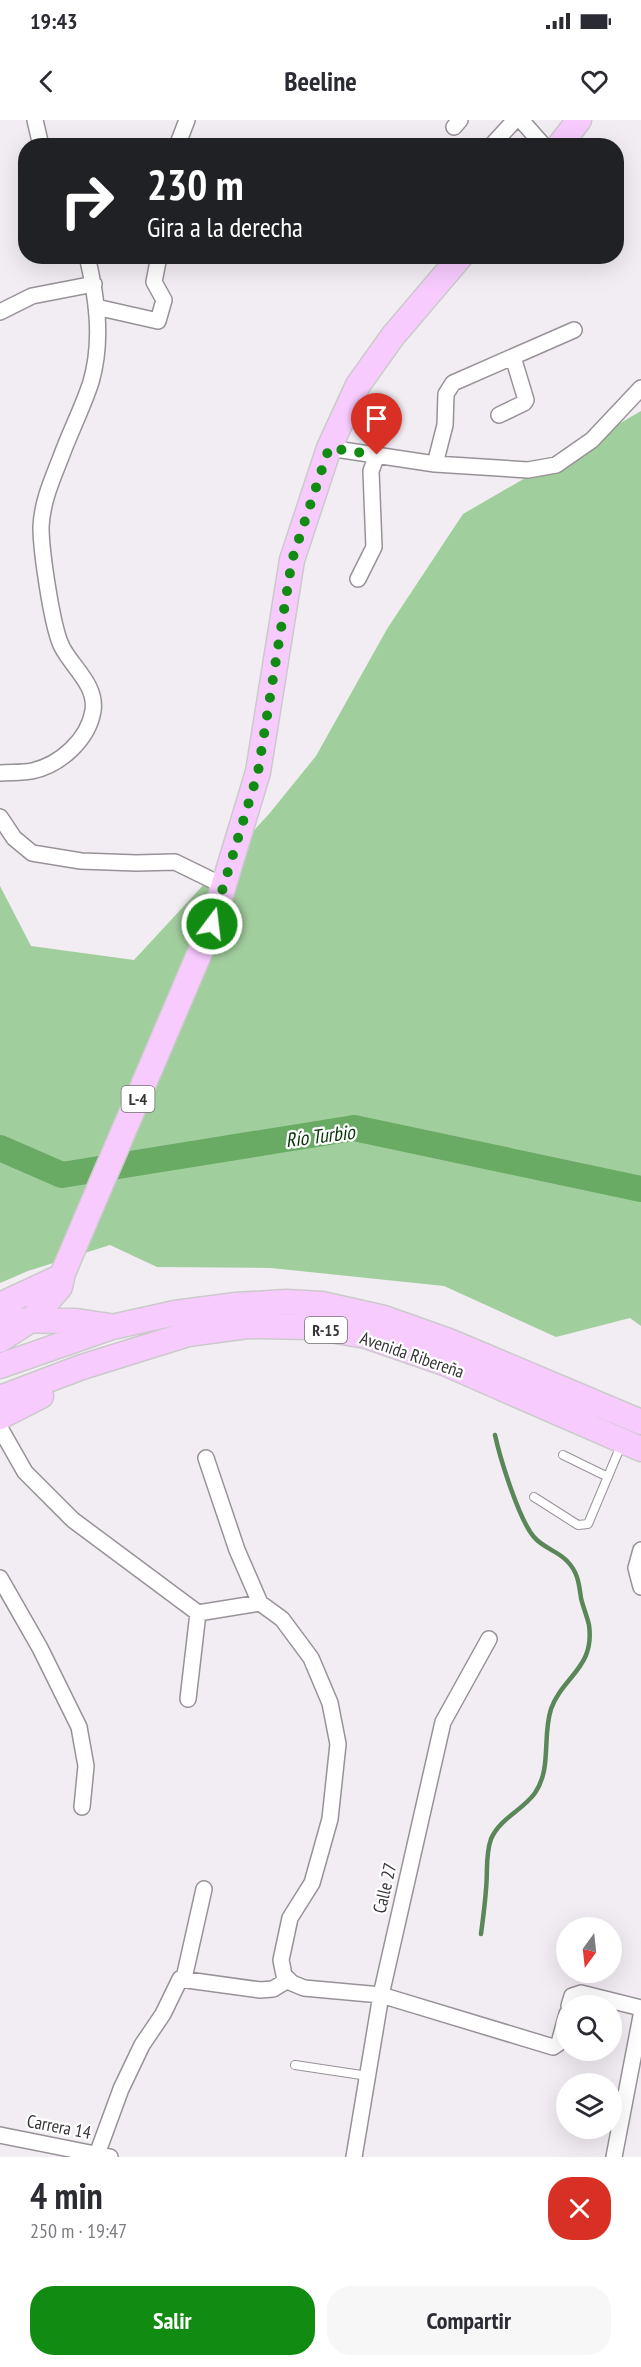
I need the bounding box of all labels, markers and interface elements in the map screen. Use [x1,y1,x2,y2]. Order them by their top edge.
text: 19:43 [30,7,78,35]
text: Beeline [284,64,357,98]
icon: back [30,65,63,98]
icon: heart [578,65,611,98]
text: 230 m [147,157,244,212]
icon: right [48,162,126,240]
text: Gira a la derecha [147,210,303,244]
pin [351,393,402,455]
icon: arrive [360,402,393,435]
position arrow [180,892,244,956]
road number: L-4 [122,1086,154,1112]
water label: Río Turbio [284,1119,357,1153]
road number: R-15 [305,1317,347,1343]
street label: Avenida Ribereña [357,1326,467,1383]
street label: Calle 27 [368,1860,401,1915]
north arrow [556,1917,622,1983]
map controls [556,1917,622,2139]
button: search [556,1995,622,2061]
button: layers [556,2073,622,2139]
street label: Carrera 14 [25,2109,93,2144]
text: 4 min [30,2172,103,2219]
button: close [548,2177,611,2240]
text: 250 m · 19:47 [30,2218,127,2244]
button: Salir [30,2286,315,2355]
button: Compartir [327,2286,611,2355]

